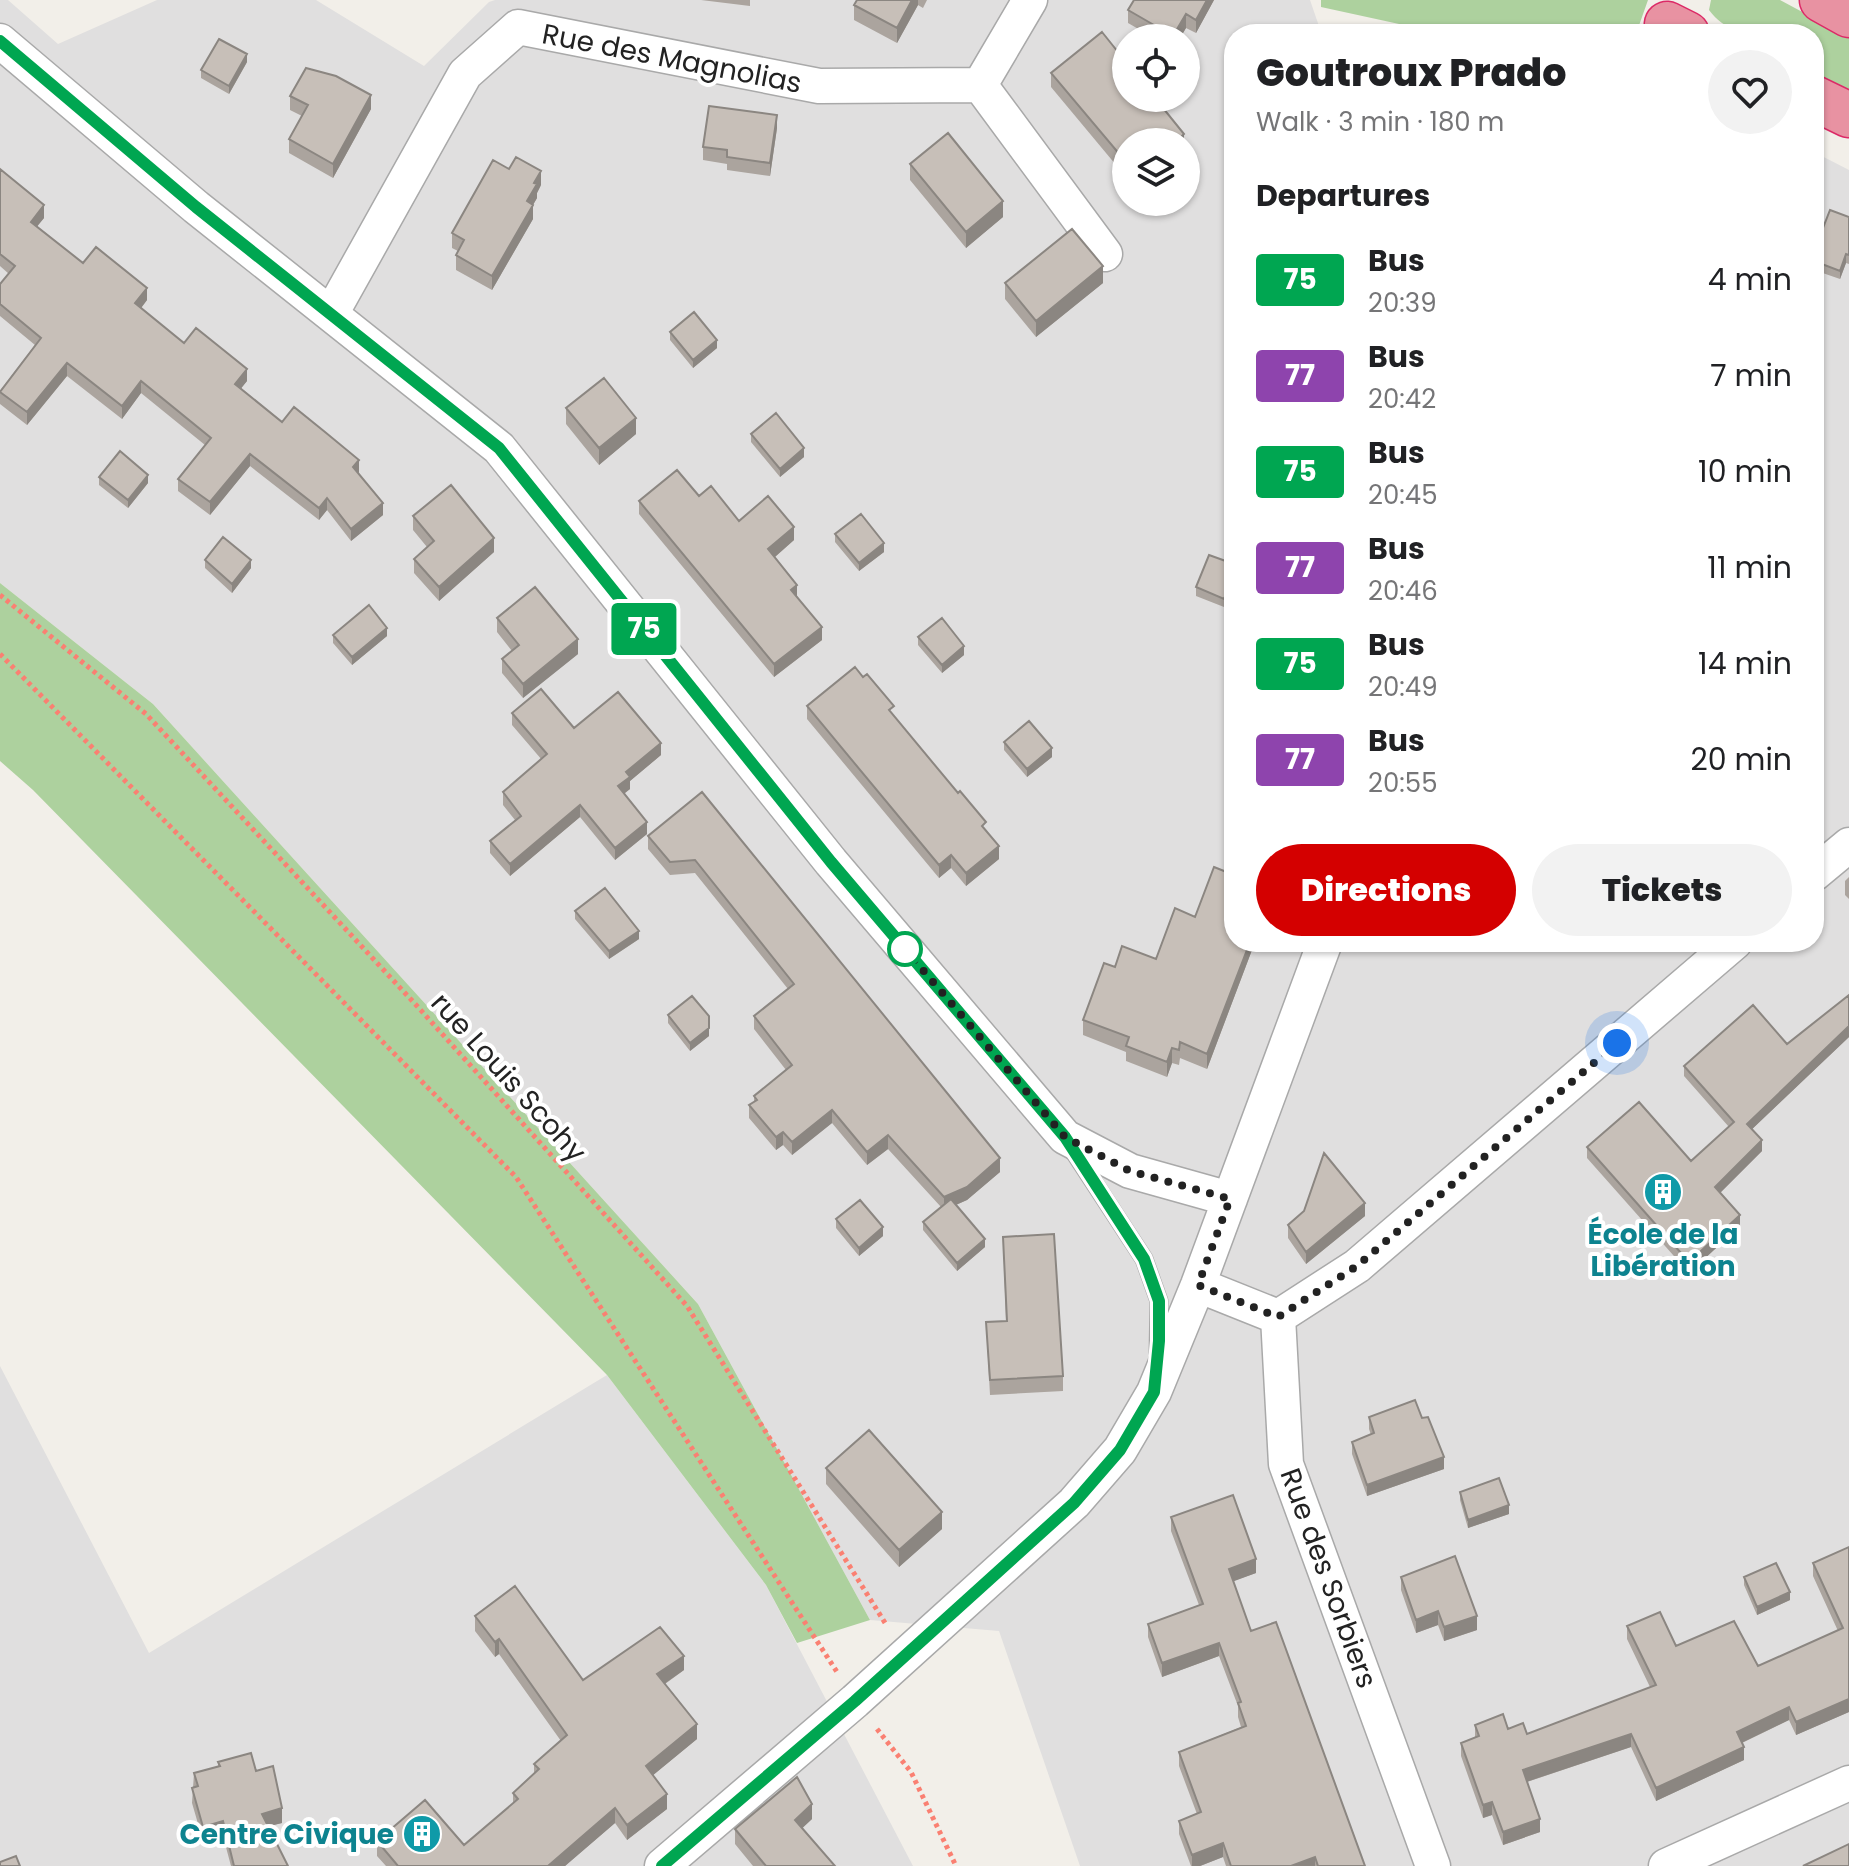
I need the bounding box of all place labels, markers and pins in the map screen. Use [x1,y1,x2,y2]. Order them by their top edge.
unlabelled marker [888,932,922,966]
building icon: École de la Libération [1642,1171,1684,1213]
place label: École de la Libération [1588,1215,1738,1286]
building icon: Centre Civique [401,1813,443,1855]
place label: Centre Civique [179,1815,394,1854]

